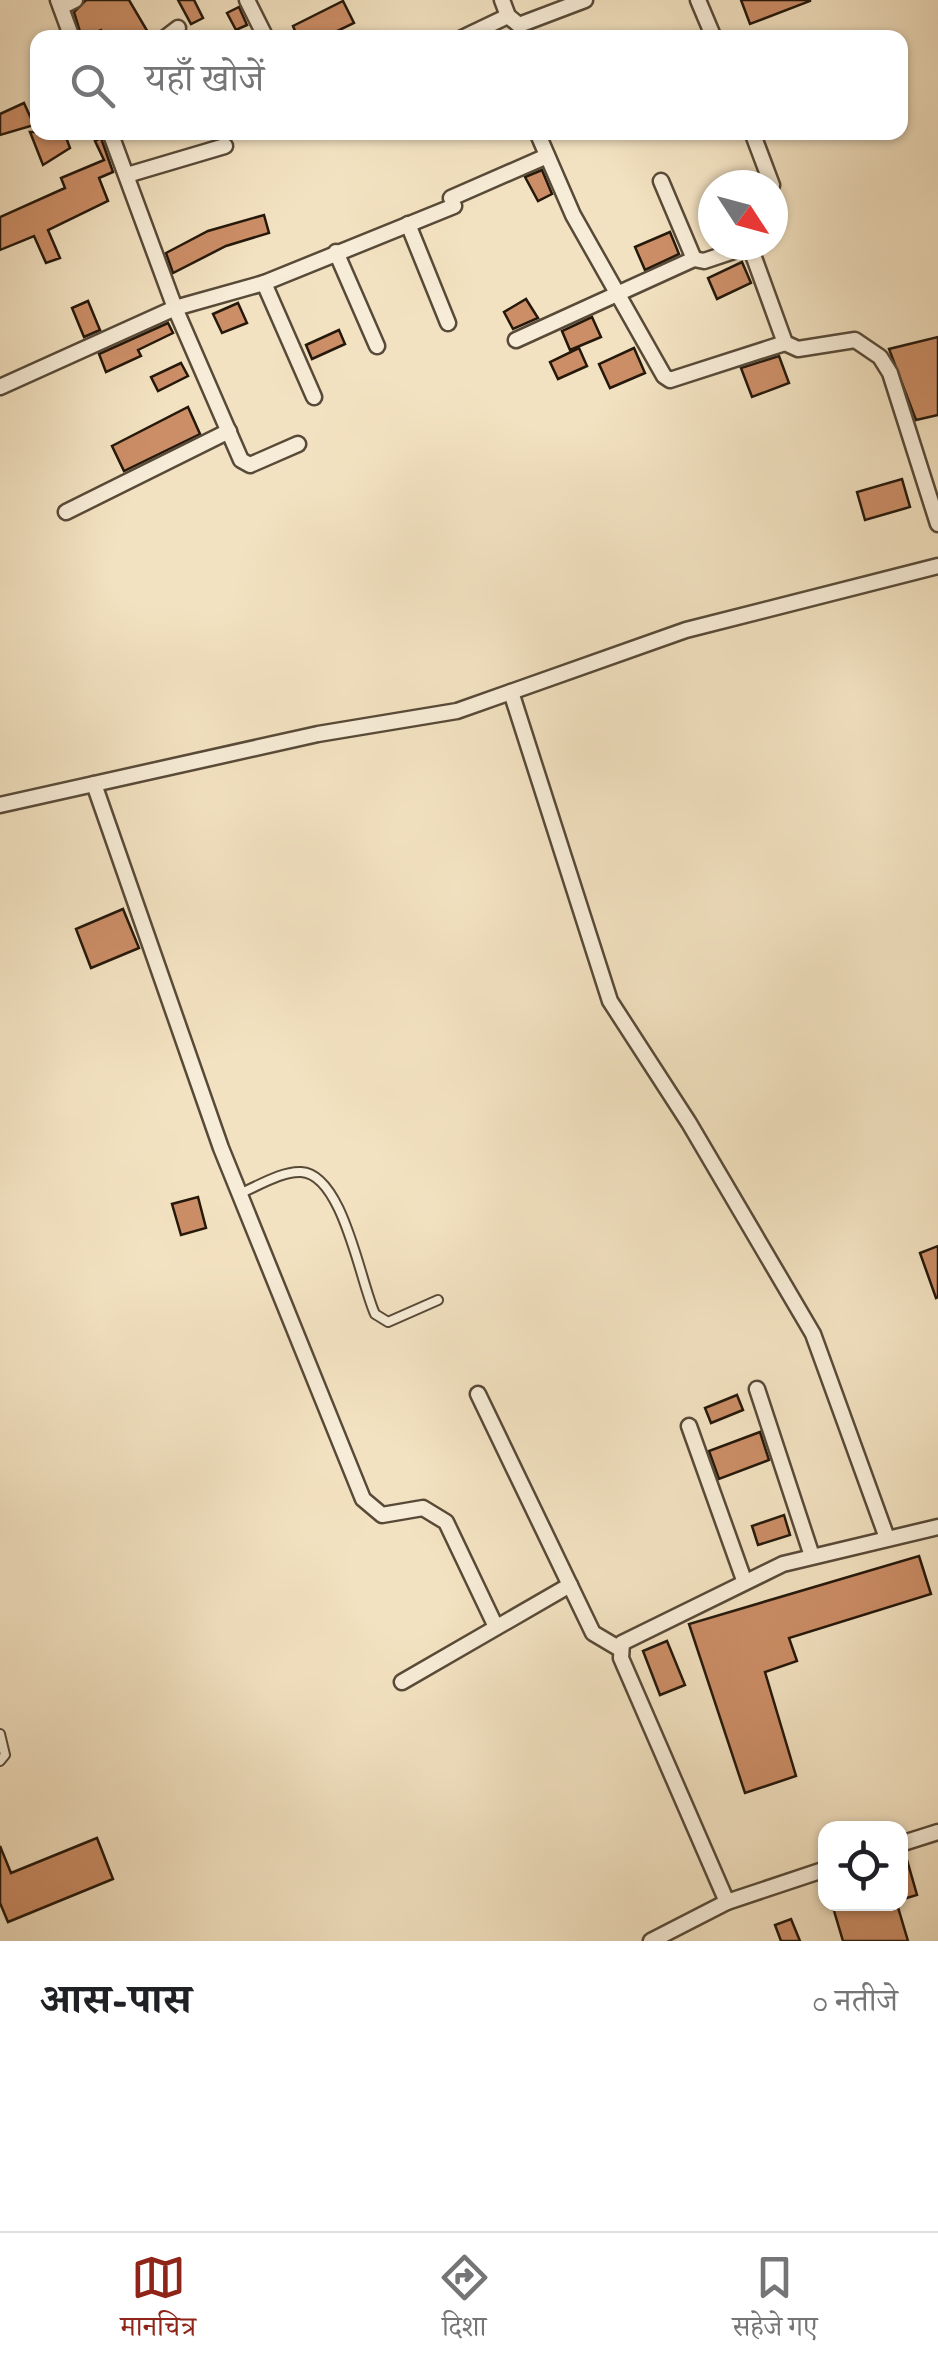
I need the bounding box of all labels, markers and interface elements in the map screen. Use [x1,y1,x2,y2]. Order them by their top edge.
search box [30,30,908,140]
text: यहाँ खोजें [145,55,264,103]
icon: search [65,58,120,113]
north arrow [698,170,788,260]
map controls [818,1821,908,1911]
button: locate [818,1821,908,1911]
text: आस-पास [40,1974,191,2026]
text: 0 नतीजे [812,1981,898,2021]
tab: मानचित्र [120,2250,196,2354]
tab: दिशा [437,2250,492,2354]
tab: सहेजे गए [732,2250,818,2354]

